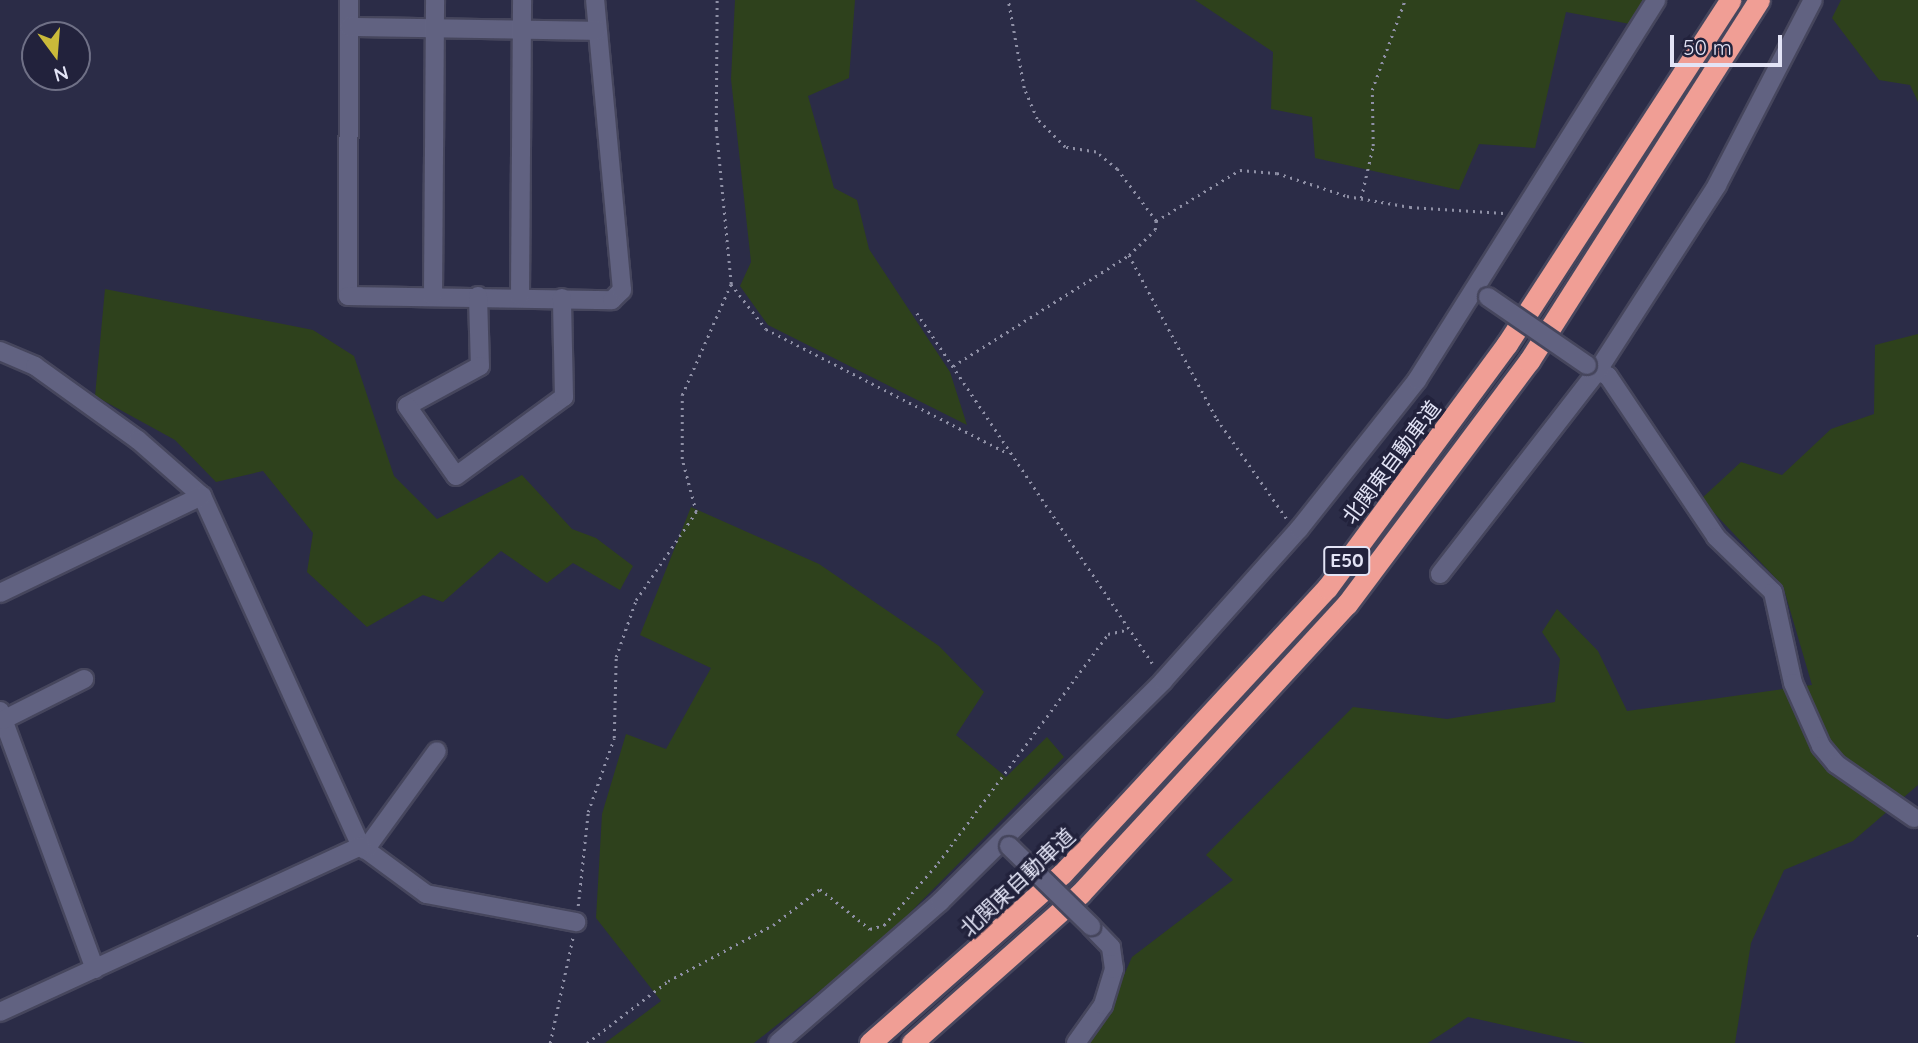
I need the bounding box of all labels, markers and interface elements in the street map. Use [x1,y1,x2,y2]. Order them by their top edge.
north arrow [21,21,91,91]
scale bar [1673,21,1785,65]
text: 50 m [1683,34,1732,60]
text: N [51,61,71,88]
street label: 北関東自動車道 [1337,396,1445,528]
road number: E50 [1322,546,1372,576]
street label: 北関東自動車道 [955,823,1079,941]

